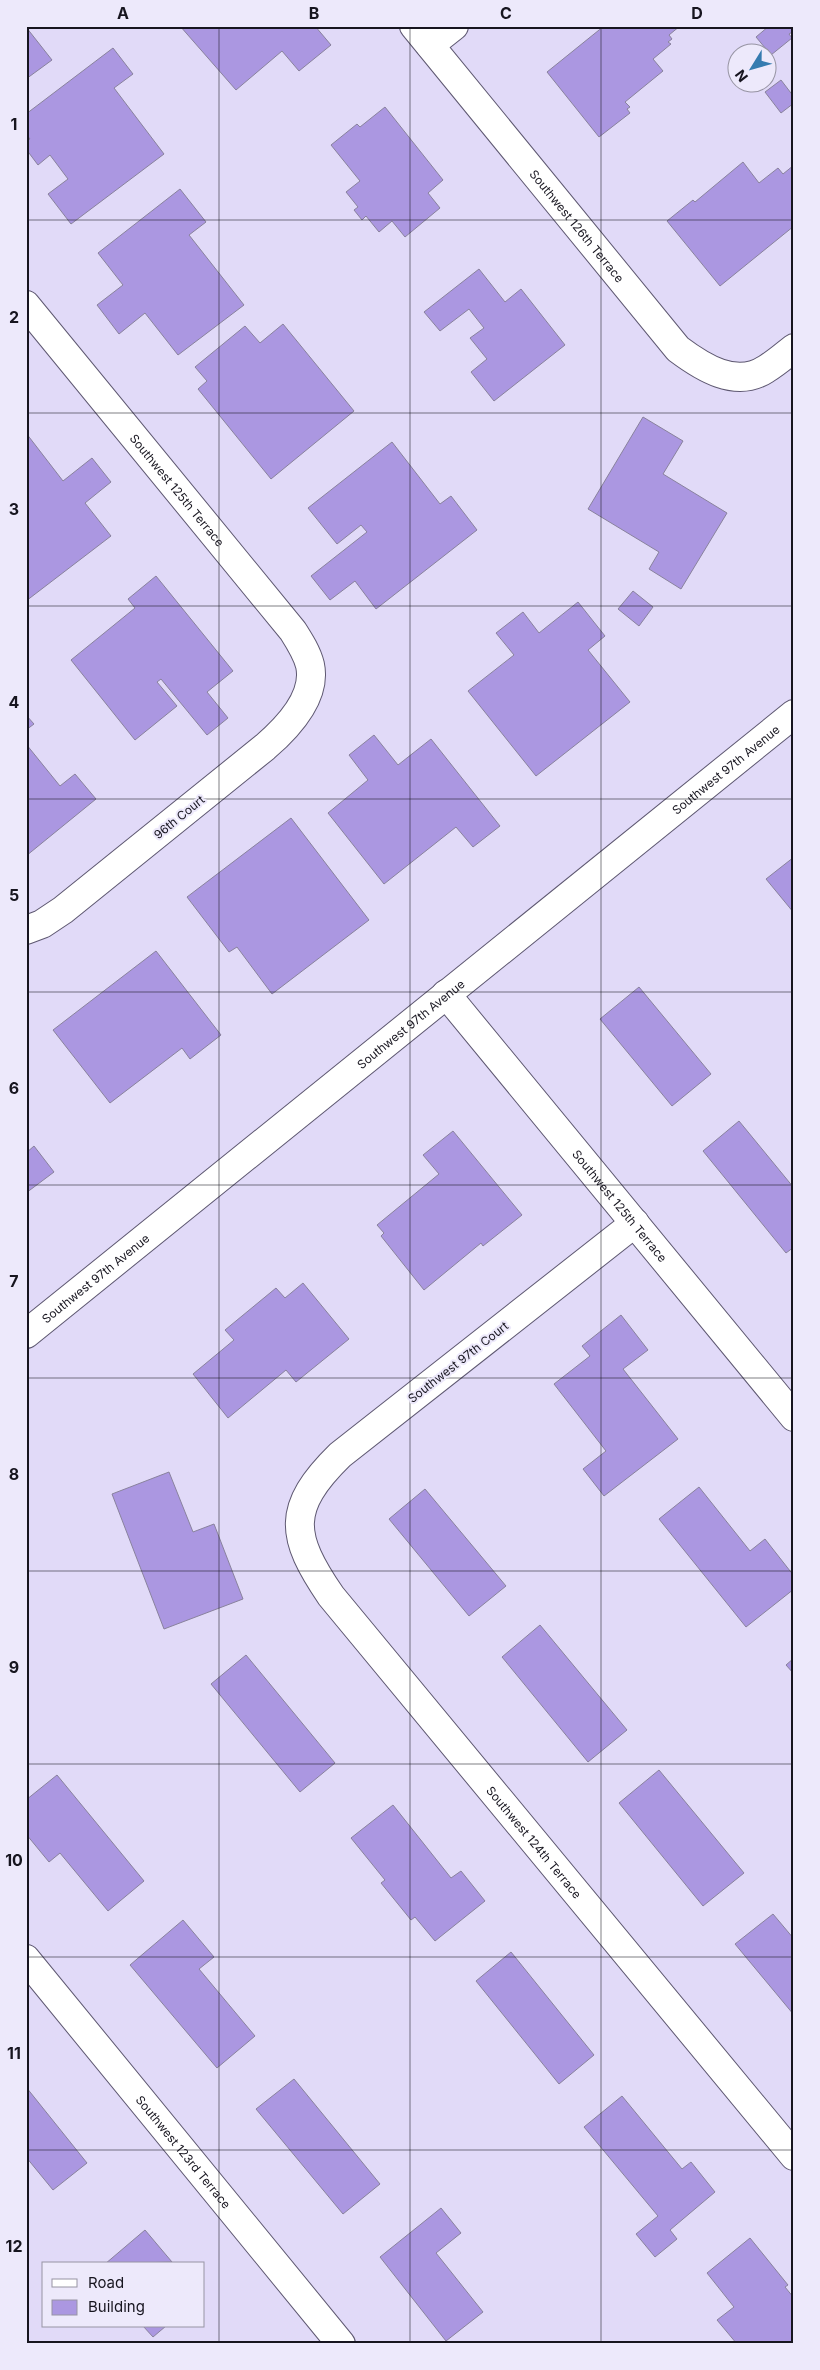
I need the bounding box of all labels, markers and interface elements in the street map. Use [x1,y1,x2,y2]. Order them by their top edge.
text: A [117,3,129,23]
text: B [309,3,319,23]
text: C [500,3,512,23]
text: D [691,3,703,23]
north arrow [728,42,778,92]
text: N [731,67,751,86]
text: 1 [11,114,17,134]
street label: Southwest 126th Terrace [527,166,628,285]
text: 2 [9,307,19,327]
street label: Southwest 125th Terrace [127,431,228,549]
text: 3 [9,499,19,519]
text: 4 [9,692,20,712]
street label: Southwest 97th Avenue [669,721,782,817]
street label: 96th Court [151,792,207,842]
text: 5 [9,885,19,905]
street label: Southwest 97th Avenue [354,976,467,1072]
text: 6 [9,1078,19,1098]
street label: Southwest 125th Terrace [570,1146,671,1265]
street label: Southwest 97th Avenue [38,1230,152,1326]
text: 7 [9,1271,19,1291]
street label: Southwest 97th Court [405,1318,511,1406]
text: 8 [9,1464,19,1484]
text: 9 [9,1657,19,1677]
street label: Southwest 124th Terrace [484,1783,585,1901]
text: 10 [5,1850,23,1870]
text: 11 [7,2043,21,2063]
street label: Southwest 123rd Terrace [133,2092,234,2211]
text: 12 [6,2236,22,2256]
legend [42,2262,205,2328]
text: Road [88,2273,124,2292]
text: Building [88,2297,145,2316]

